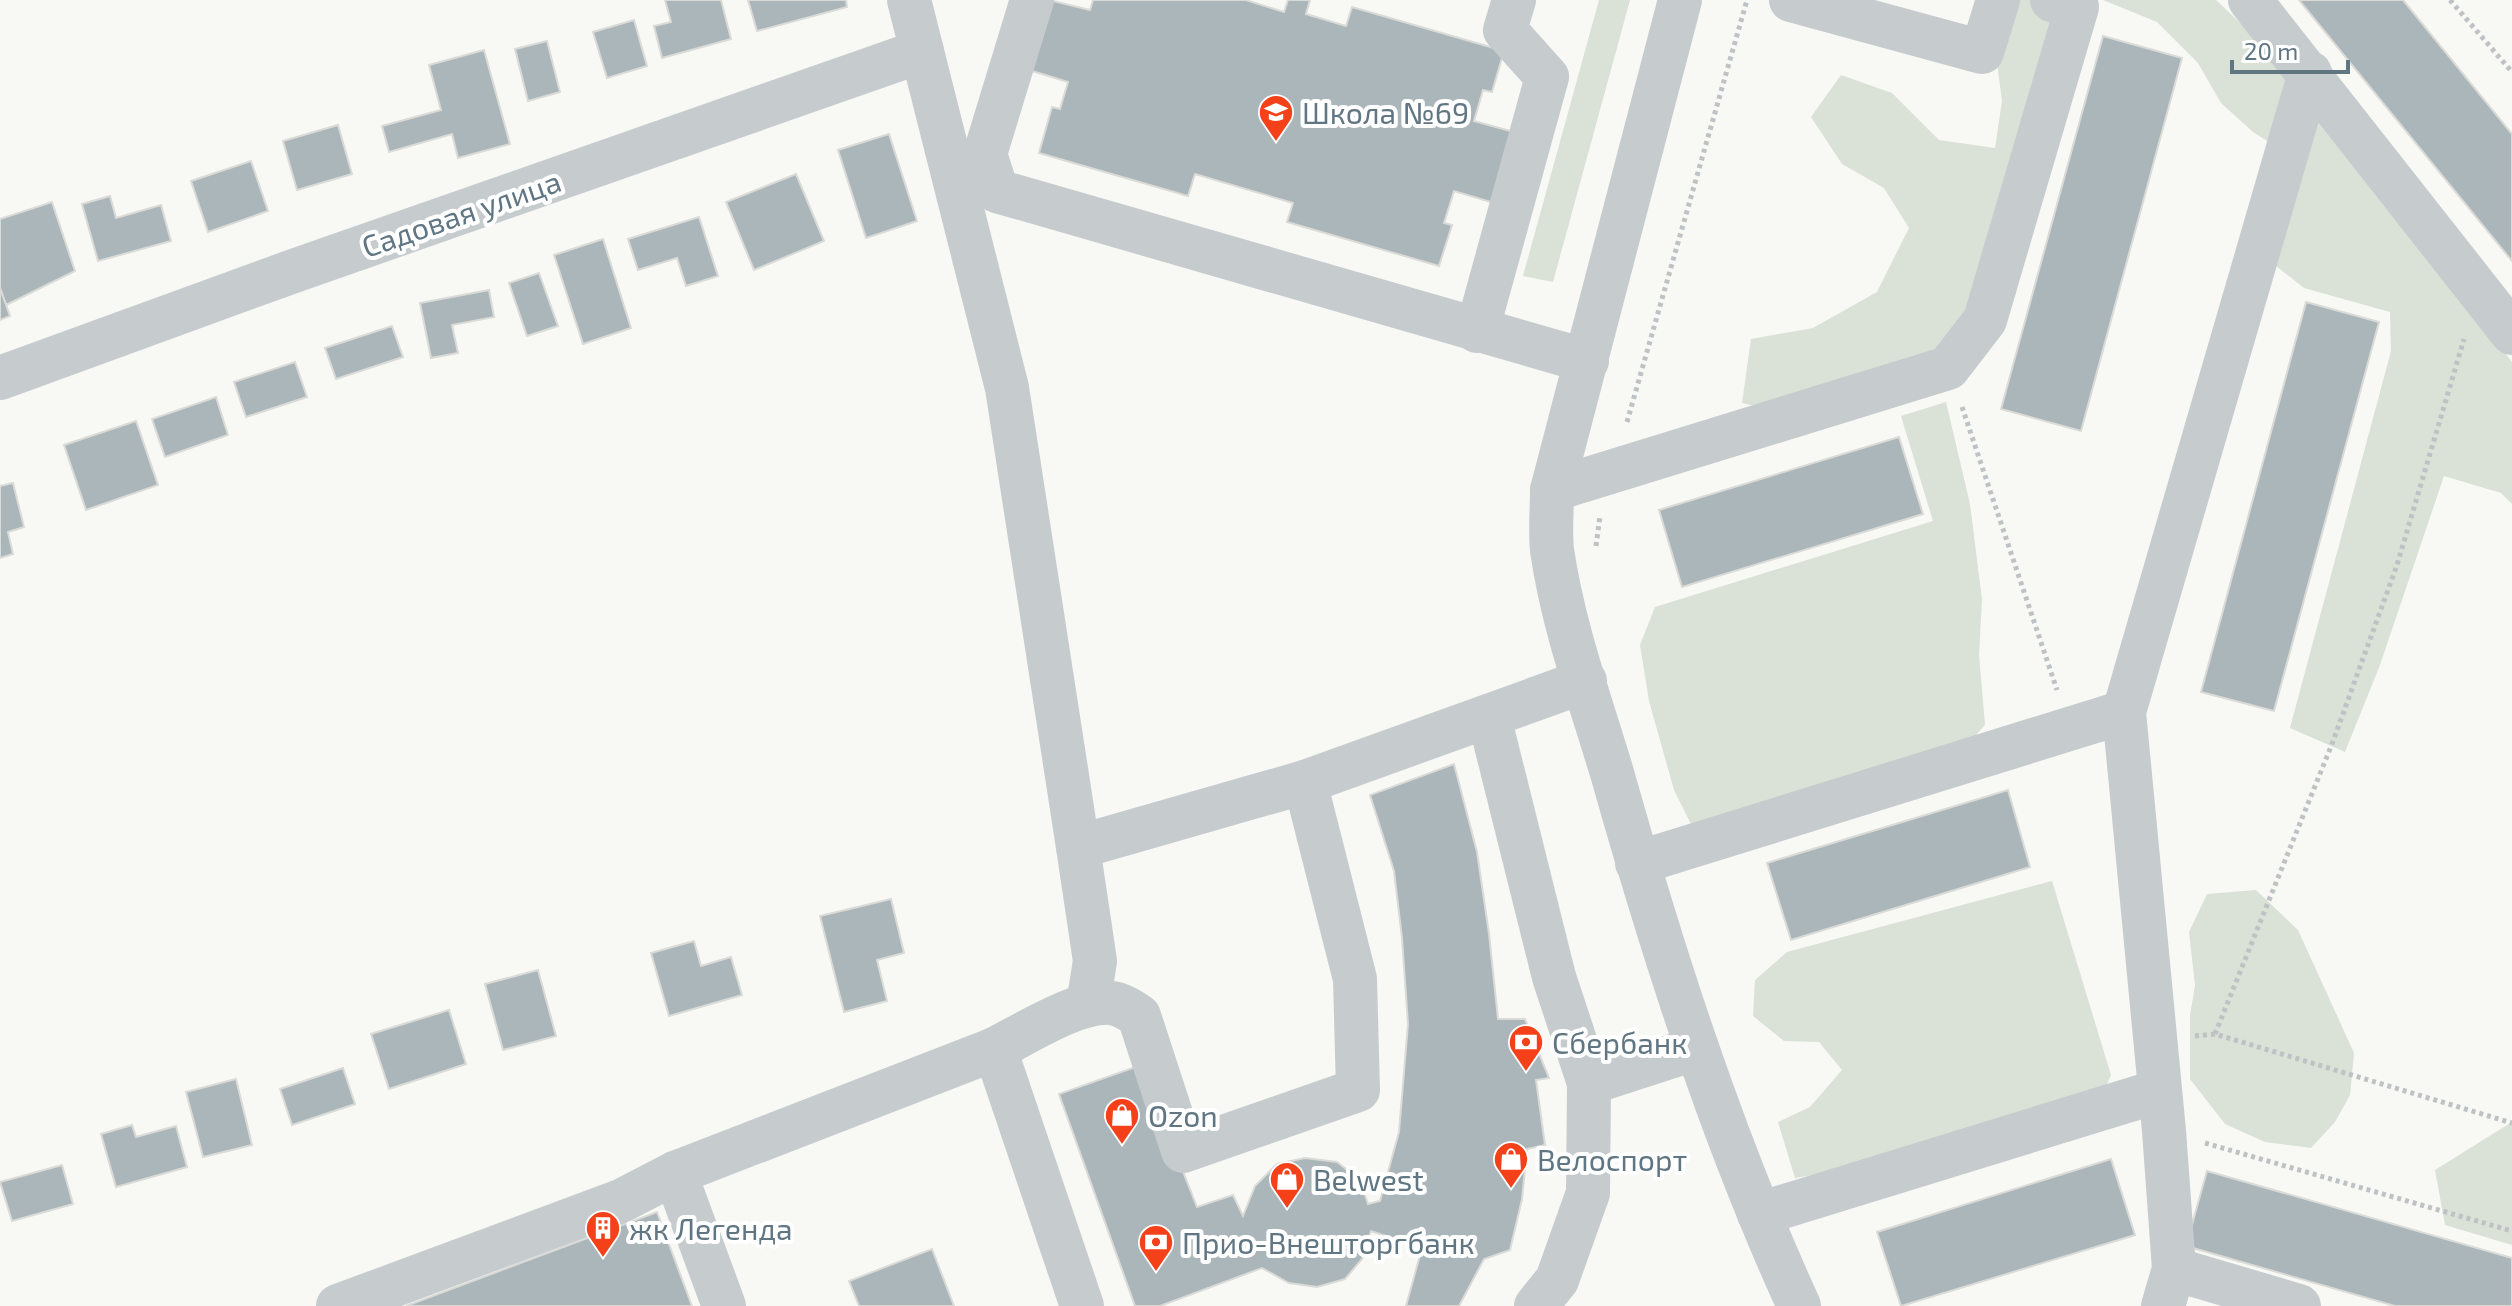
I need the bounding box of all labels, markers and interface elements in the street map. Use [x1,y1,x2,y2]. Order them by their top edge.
scale bar [2232,24,2348,74]
text: 20 m [2244,36,2298,65]
school or university icon: Школа №69 [1257,93,1295,143]
place label: Школа №69 [1302,94,1469,130]
street label: Садовая улица [357,162,566,265]
bank icon: Сбербанк [1507,1023,1545,1073]
place label: Сбербанк [1552,1024,1687,1060]
shop icon: Ozon [1103,1096,1141,1146]
place label: Ozon [1148,1097,1218,1133]
shop icon: Велоспорт [1492,1140,1530,1190]
place label: Велоспорт [1537,1141,1687,1177]
shop icon: Belwest [1268,1160,1306,1210]
place label: Belwest [1313,1161,1424,1197]
building icon: жк Легенда [584,1209,622,1259]
place label: жк Легенда [629,1210,793,1246]
bank icon: Прио-Внешторгбанк [1137,1223,1175,1273]
place label: Прио-Внешторгбанк [1182,1224,1474,1260]

